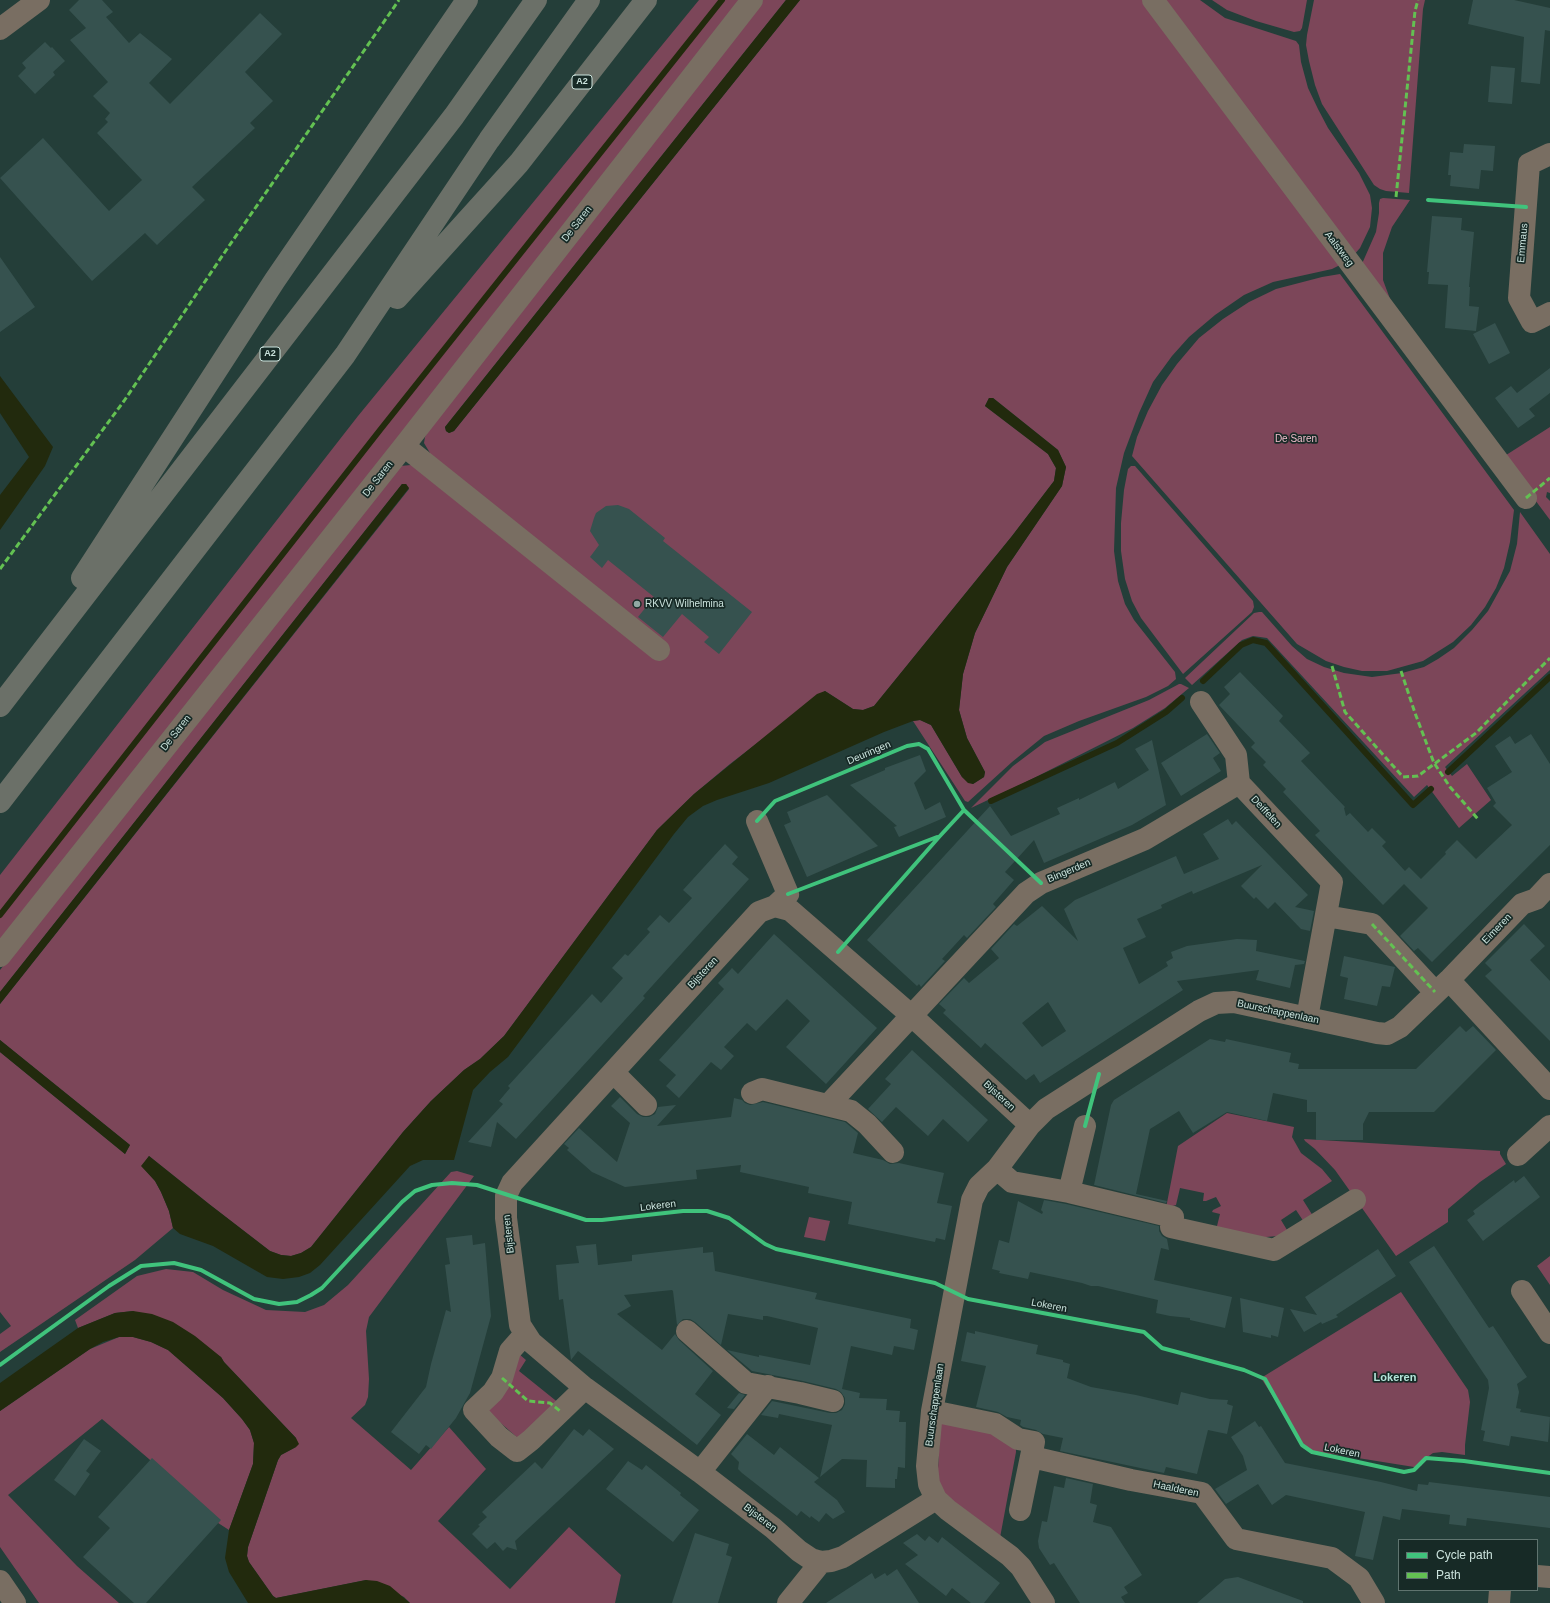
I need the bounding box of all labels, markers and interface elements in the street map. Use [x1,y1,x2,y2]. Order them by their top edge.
road number: A2 [572,75,592,89]
street label: De Saren [559,204,595,244]
street label: Emmaus [1515,223,1531,263]
street label: Aalstweg [1322,229,1356,269]
road number: A2 [260,347,280,361]
park label: De Saren [1275,433,1317,445]
street label: De Saren [360,459,396,499]
place label: RKVV Wilhelmina [645,598,724,610]
marker: RKVV Wilhelmina [632,599,642,609]
street label: De Saren [158,713,194,753]
street label: Deuringen [845,738,893,768]
street label: Deiffelen [1248,794,1284,830]
street label: Bingerden [1046,857,1092,885]
street label: Eimeren [1480,911,1514,947]
street label: Bijsteren [685,955,721,991]
street label: Buurschappenlaan [1236,997,1320,1027]
street label: Bijsteren [981,1078,1017,1114]
street label: Lokeren [639,1198,677,1214]
street label: Bijsteren [501,1214,517,1254]
street label: Lokeren [1030,1297,1068,1315]
street label: Buurschappenlaan [923,1363,947,1447]
district label: Lokeren [1374,1371,1416,1385]
street label: Lokeren [1323,1441,1361,1461]
street label: Haalderen [1152,1478,1200,1500]
street label: Bijsteren [741,1501,779,1535]
legend [1398,1539,1538,1591]
text: Cycle path [1436,1548,1493,1562]
text: Path [1436,1568,1461,1582]

